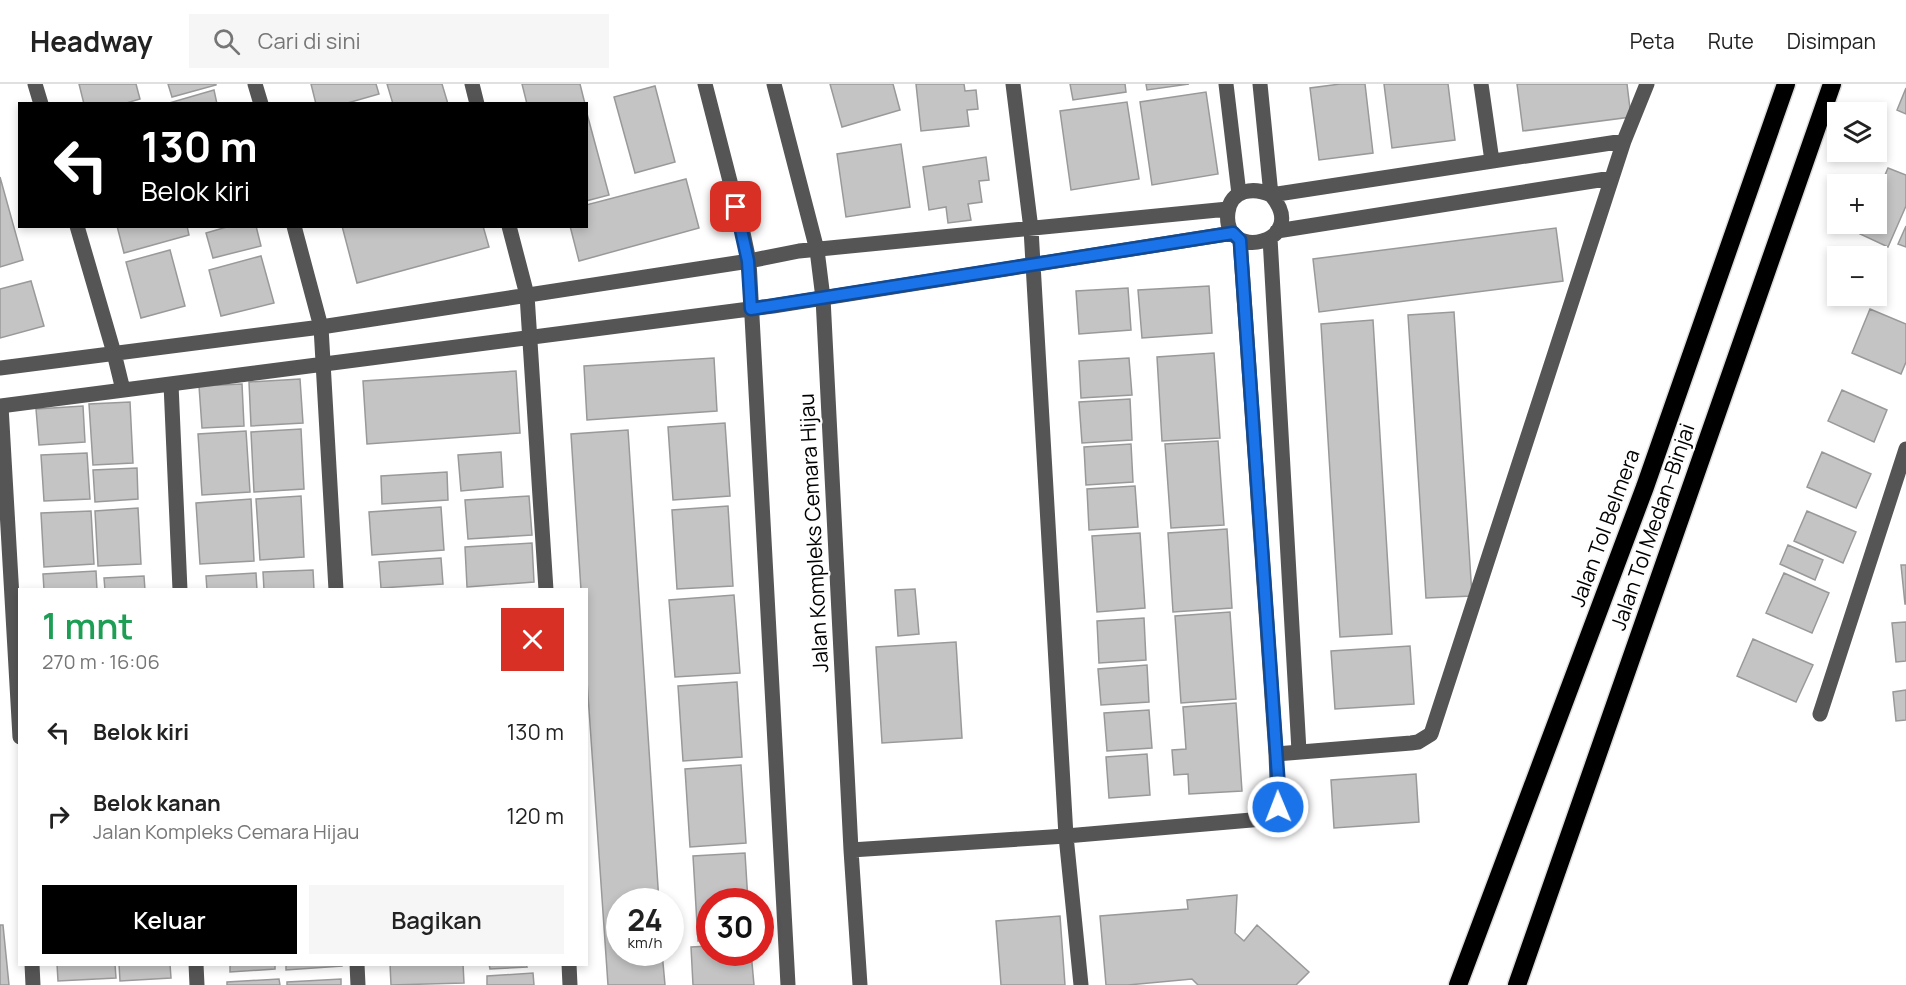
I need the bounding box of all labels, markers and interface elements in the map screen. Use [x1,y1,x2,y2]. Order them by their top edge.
search box [189,14,609,68]
text: Headway [30,22,153,60]
icon: search [210,25,243,58]
text: Cari di sini [258,26,361,56]
text: Peta [1630,27,1675,55]
text: Rute [1708,27,1754,55]
text: Disimpan [1787,27,1876,55]
map controls [1827,102,1887,306]
button: layers [1827,102,1887,162]
text: 130 m [141,117,258,175]
icon: left [42,126,120,204]
text: Belok kiri [141,172,250,209]
button: + [1827,174,1887,234]
pin [710,181,761,232]
icon: arrive [719,190,752,223]
button: − [1827,246,1887,306]
street label: Jalan Kompleks Cemara Hijau [792,393,834,673]
street label: Jalan Tol Medan–Binjai [1604,420,1701,634]
street label: Jalan Tol Belmera [1563,445,1646,610]
text: 1 mnt [42,601,134,650]
button: close [501,608,564,671]
text: 270 m · 16:06 [42,648,160,675]
icon: left [42,716,75,749]
text: Belok kiri [93,717,189,747]
text: 130 m [507,717,564,747]
position arrow [1246,775,1310,839]
text: Belok kanan [93,788,221,818]
icon: right [42,800,75,833]
text: 120 m [506,801,564,831]
text: Jalan Kompleks Cemara Hijau [93,818,359,845]
button: Keluar [42,885,297,954]
button: Bagikan [309,885,564,954]
speed limit sign: 30 [696,888,774,966]
text: 24 [627,899,663,940]
text: km/h [628,932,662,953]

